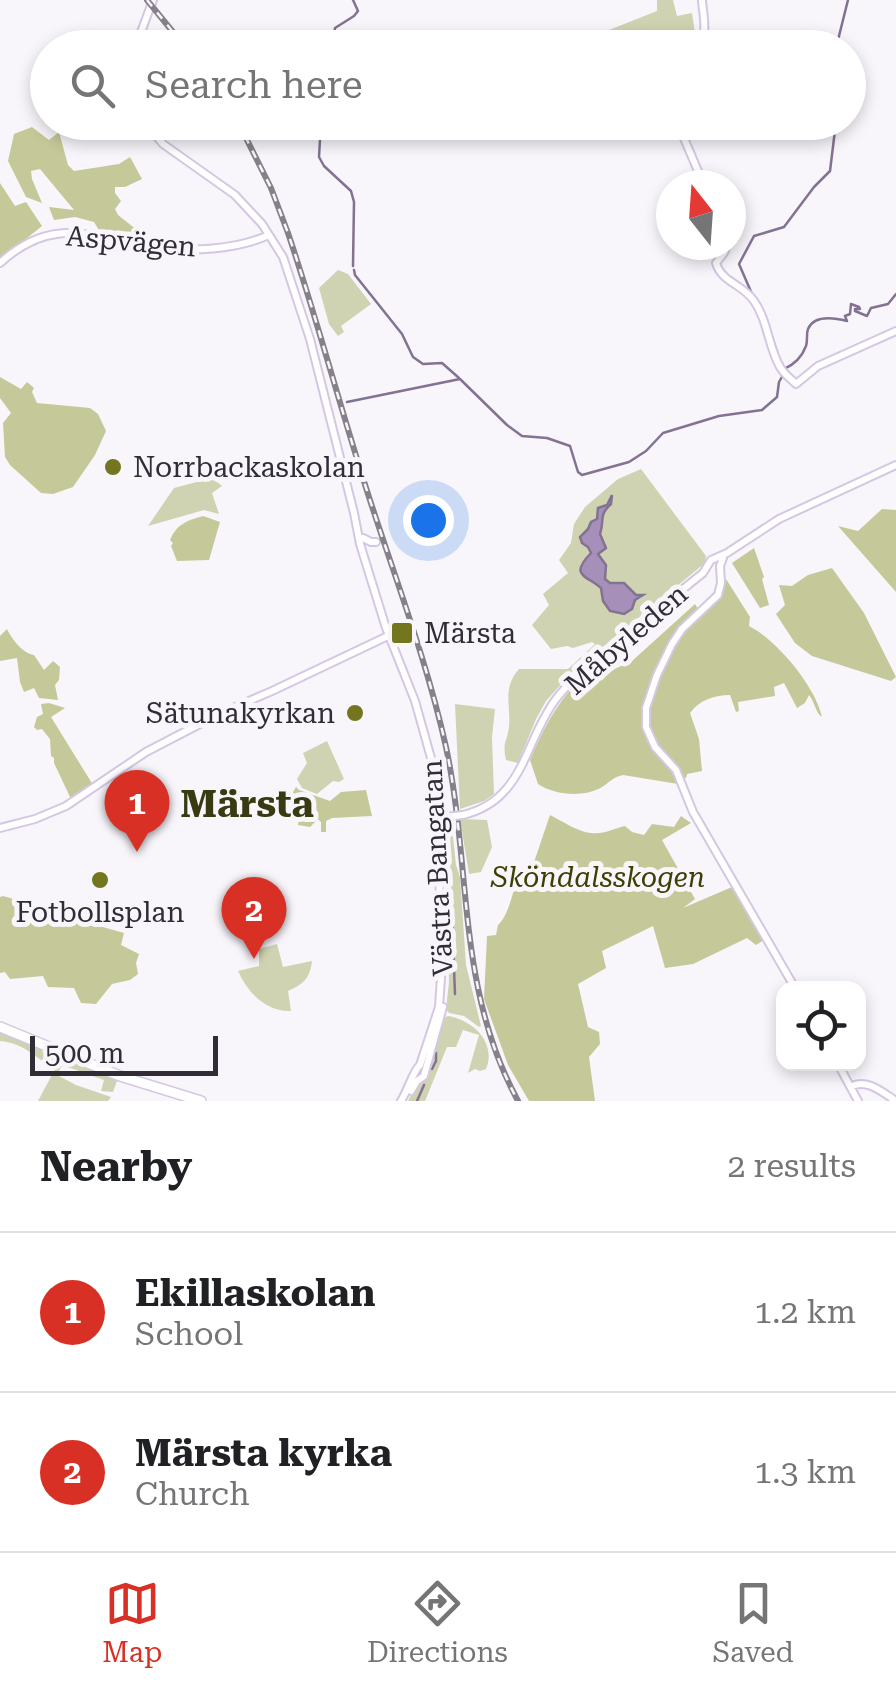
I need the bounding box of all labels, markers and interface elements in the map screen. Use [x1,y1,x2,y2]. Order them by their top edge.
search box [30,30,866,140]
icon: search [65,58,120,113]
text: Search here [145,63,363,107]
north arrow [656,170,746,260]
street label: Aspvägen [65,219,197,264]
place label: Norrbackaskolan [133,451,365,484]
marker: Norrbackaskolan [102,456,124,478]
your location [403,495,454,546]
street label: Måbyleden [558,577,694,701]
place label: Märsta [424,617,516,650]
marker: Märsta [389,620,415,646]
place label: Sätunakyrkan [146,697,335,730]
marker: Sätunakyrkan [344,702,366,724]
street label: Västra Bangatan [415,759,460,977]
pin: 1 [104,770,170,852]
district label: Märsta [180,782,314,826]
park label: Sköndalsskogen [490,861,705,894]
marker: Fotbollsplan [89,869,111,891]
pin: 2 [222,876,286,959]
place label: Fotbollsplan [15,896,185,929]
map controls [776,981,866,1071]
button: locate [776,981,866,1071]
scale bar [30,1031,218,1076]
text: 500 m [45,1037,125,1070]
text: Nearby [40,1142,192,1191]
text: 2 results [728,1147,856,1185]
text: Ekillaskolan [135,1271,375,1315]
text: 1 [64,1293,81,1331]
text: 1.2 km [754,1293,856,1331]
text: School [135,1315,243,1353]
text: Märsta kyrka [135,1431,392,1475]
text: 2 [64,1453,81,1491]
text: 1.3 km [754,1453,856,1491]
text: Church [135,1475,250,1513]
tab: Map [102,1576,162,1669]
tab: Directions [367,1576,508,1669]
tab: Saved [712,1576,794,1669]

